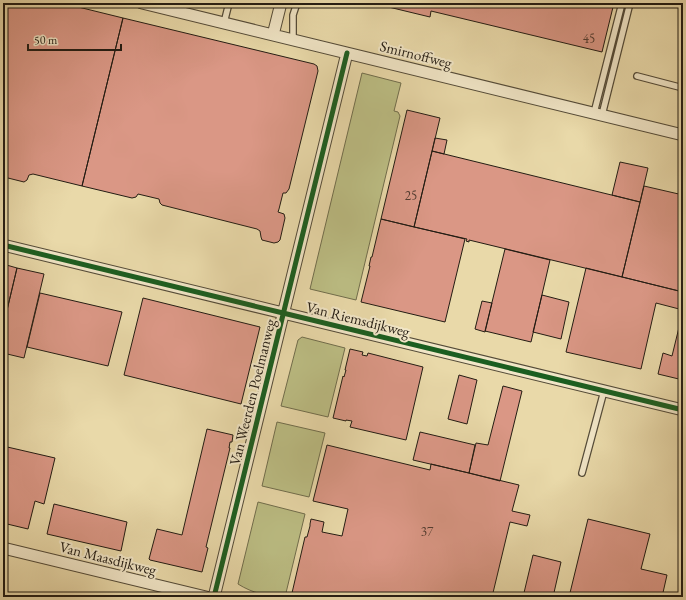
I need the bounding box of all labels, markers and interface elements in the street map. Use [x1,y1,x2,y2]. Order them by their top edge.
scale bar [28,26,121,52]
house number: 45 [583,30,595,47]
text: 50 m [34,32,58,48]
street label: Smirnoffweg [378,36,454,72]
house number: 25 [405,187,417,204]
street label: Van Riemsdijkweg [304,297,412,341]
street label: Van Weerden Poelmanweg [225,316,280,467]
house number: 37 [421,523,434,540]
street label: Van Maasdijkweg [57,537,159,579]

